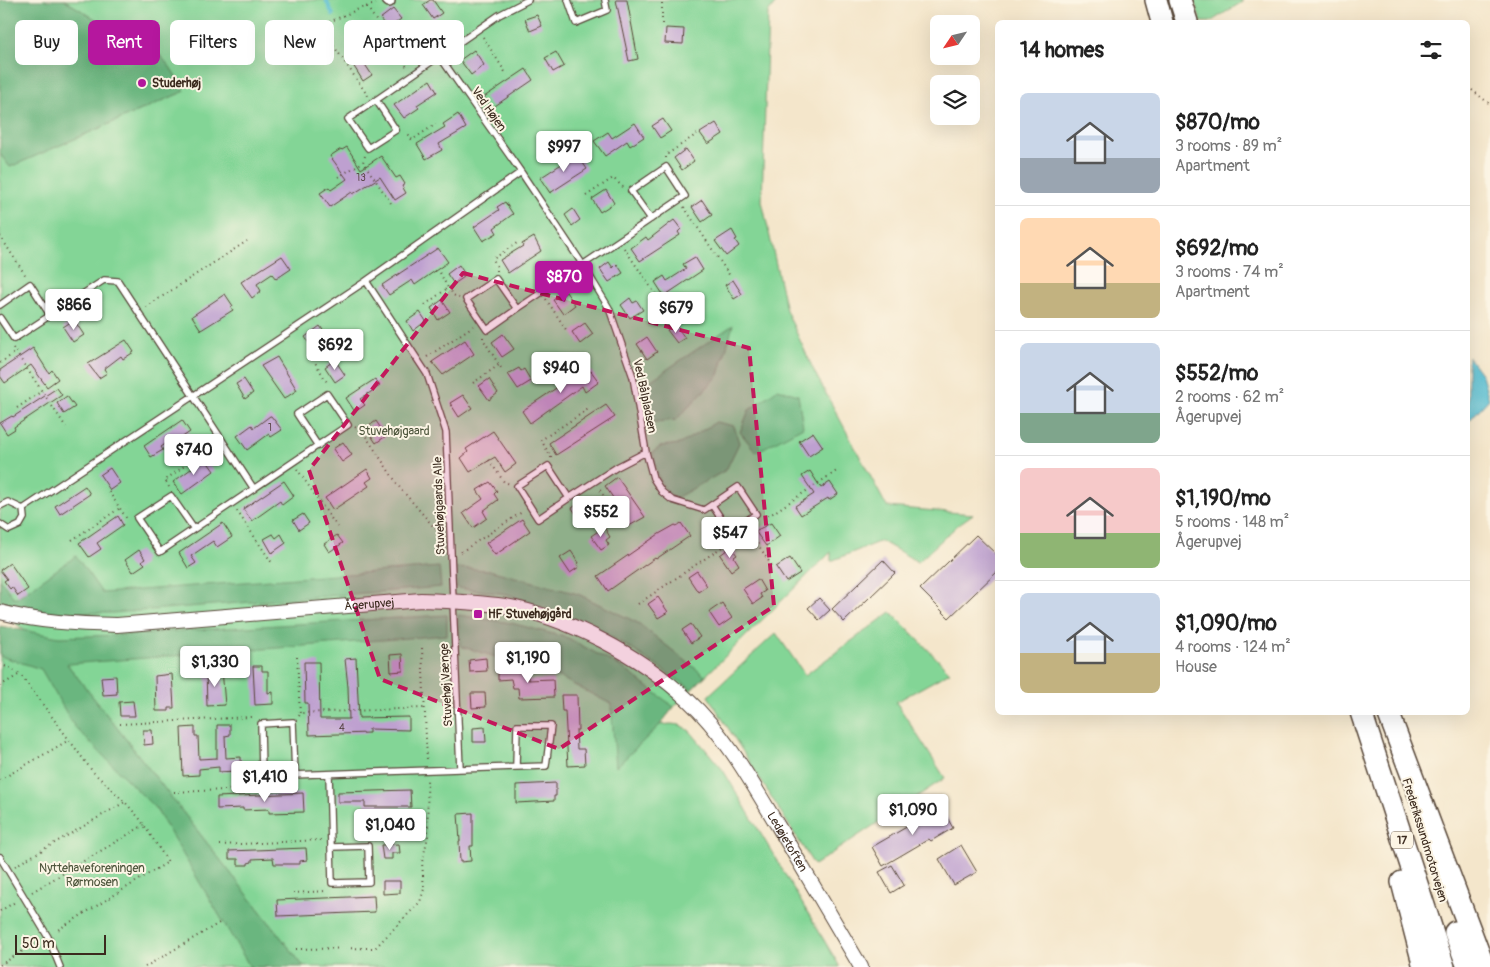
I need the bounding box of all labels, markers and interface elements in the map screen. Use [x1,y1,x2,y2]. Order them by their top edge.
north arrow [930,15,980,65]
map controls [930,15,980,125]
chip: Buy [15,20,78,65]
chip: Rent [88,20,160,65]
chip: Filters [170,20,255,65]
chip: New [265,20,334,65]
chip: Apartment [344,20,464,65]
icon: filters [1417,36,1445,64]
text: 14 homes [1020,37,1104,64]
button: layers [930,75,980,125]
place label: Studerhøj [152,76,201,91]
marker: Studerhøj [136,77,148,89]
street label: Ved Højen [468,84,509,135]
text: $870/mo [1175,109,1260,136]
icon: home [1060,113,1120,173]
pin: $997 [534,130,594,173]
text: 3 rooms · 89 m² [1175,136,1282,156]
text: $997 [547,137,581,157]
text: Apartment [1175,156,1250,176]
house number: 13 [356,172,366,184]
text: $692/mo [1175,235,1259,262]
icon: home [1060,238,1120,298]
pin: $870 [534,260,594,303]
text: 3 rooms · 74 m² [1175,262,1284,282]
text: $870 [546,267,582,287]
text: Apartment [1175,282,1250,302]
pin: $866 [44,288,104,331]
pin: $679 [646,292,706,334]
text: $866 [56,295,92,315]
text: $679 [659,298,693,318]
pin: $692 [305,328,365,371]
text: $692 [317,335,353,355]
pin: $940 [531,352,591,394]
text: $940 [542,358,580,378]
street label: Ved Bålpladsen [629,358,660,435]
text: $552/mo [1175,360,1258,387]
icon: home [1060,363,1120,423]
text: 2 rooms · 62 m² [1175,387,1284,407]
text: Ågerupvej [1175,407,1242,427]
house number: 1 [268,422,272,434]
park label: Stuvehøjgaard [358,424,430,439]
pin: $740 [164,434,224,476]
text: $740 [175,440,213,460]
street label: Stuvehøjgaards Alle [430,456,449,555]
text: $1,190/mo [1175,485,1271,512]
icon: home [1060,488,1120,548]
pin: $552 [571,496,631,538]
text: $552 [584,502,618,522]
text: 5 rooms · 148 m² [1175,512,1289,532]
pin: $547 [700,516,760,559]
text: $547 [712,523,748,543]
text: Ågerupvej [1175,532,1242,552]
street label: Ågerupvej [344,595,395,614]
place label: HF Stuvehøjgård [488,607,572,622]
marker: HF Stuvehøjgård [472,608,484,620]
text: $1,090/mo [1175,610,1277,637]
icon: home [1060,613,1120,673]
text: 4 rooms · 124 m² [1175,637,1291,657]
pin: $1,190 [487,642,569,684]
street label: Stuvehøj Vænge [437,643,456,727]
pin: $1,330 [174,646,256,688]
text: $1,190 [506,648,550,668]
text: $1,330 [191,652,239,672]
text: House [1175,657,1217,677]
house number: 4 [339,722,345,734]
pin: $1,410 [224,760,306,803]
text: $1,410 [242,767,288,787]
street label: Frederikssundmotorvejen [1399,776,1451,904]
pin: $1,090 [872,794,954,836]
text: $1,090 [888,800,938,820]
pin: $1,040 [349,808,431,851]
street label: Ledøjetoften [763,809,810,875]
text: $1,040 [365,815,415,835]
road number: 17 [1391,832,1413,848]
park label: Nyttehaveforeningen Rørmosen [39,861,145,890]
scale bar [15,932,106,955]
text: 50 m [22,935,55,952]

